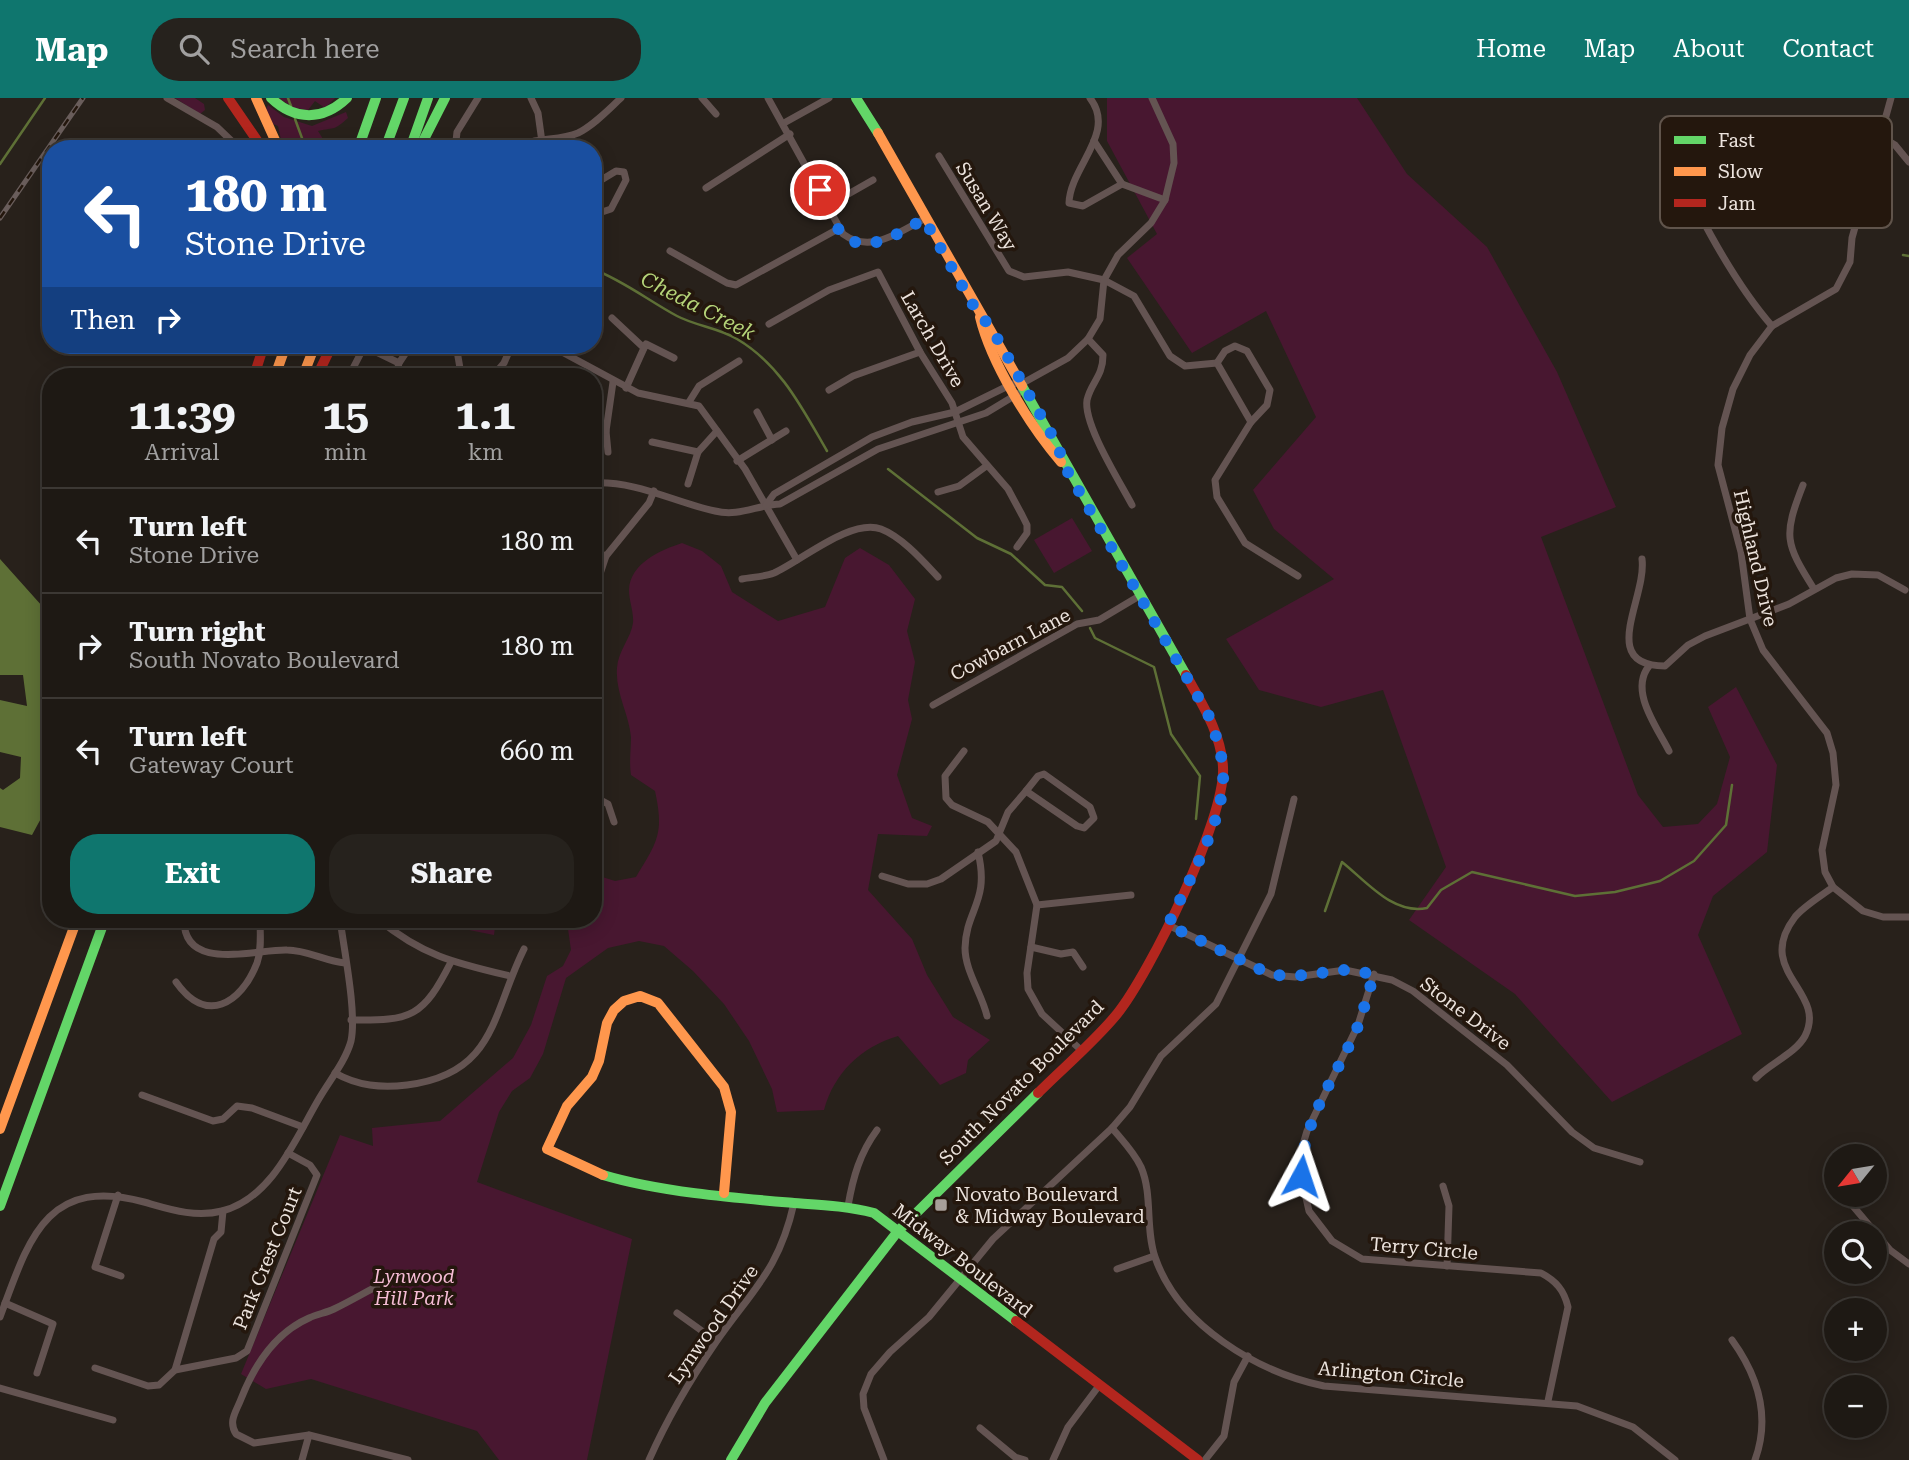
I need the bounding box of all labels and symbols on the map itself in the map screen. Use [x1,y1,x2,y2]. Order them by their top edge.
legend [1660,116,1892,228]
text: Fast [1718,129,1755,152]
street label: Susan Way [951,158,1022,255]
pin [790,160,850,220]
text: Slow [1718,160,1763,183]
text: Jam [1718,192,1756,215]
water label: Cheda Creek [637,267,760,345]
street label: Larch Drive [896,287,969,391]
street label: Highland Drive [1729,487,1782,629]
street label: Cowbarn Lane [946,603,1074,686]
street label: Stone Drive [1416,972,1516,1055]
street label: South Novato Boulevard [934,995,1108,1169]
position arrow [1264,1139,1338,1213]
north arrow [1824,1144,1886,1208]
place label: Novato Boulevard & Midway Boulevard [955,1183,1145,1228]
street label: Park Crest Court [228,1184,307,1333]
marker: Novato Boulevard & Midway Boulevard [933,1197,949,1213]
street label: Midway Boulevard [888,1199,1037,1322]
street label: Terry Circle [1369,1232,1479,1265]
street label: Lynwood Drive [664,1260,763,1388]
park label: Lynwood Hill Park [372,1265,455,1310]
street label: Arlington Circle [1317,1357,1465,1392]

